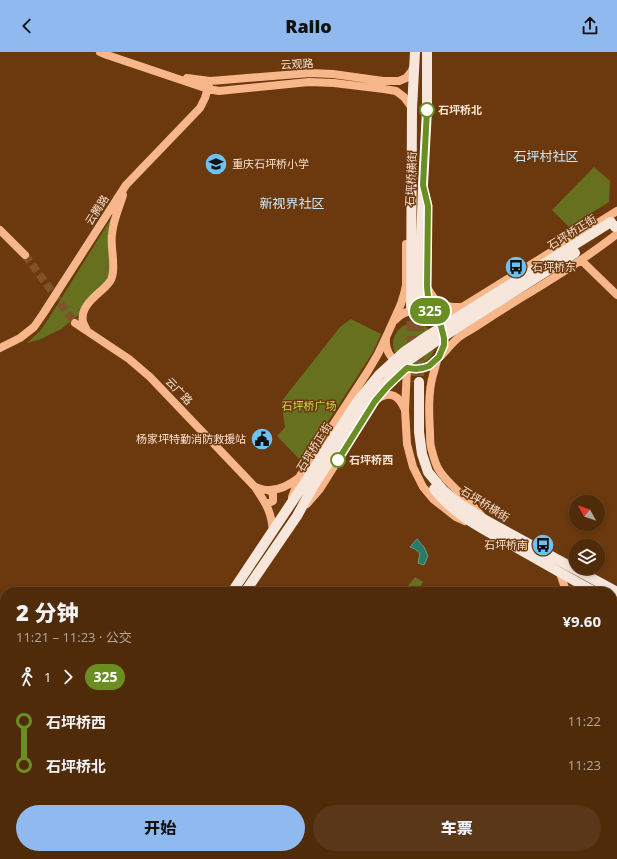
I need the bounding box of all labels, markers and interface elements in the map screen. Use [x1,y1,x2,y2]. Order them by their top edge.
text: Railo [285,14,332,38]
icon: back [16,15,38,37]
icon: share [579,15,601,37]
street label: 云观路 [280,55,314,72]
marker: 石坪桥北 [419,102,435,118]
place label: 石坪桥北 [438,102,482,117]
district label: 石坪村社区 [513,147,579,165]
school or university icon: 重庆石坪桥小学 [203,151,229,177]
street label: 石坪桥横街 [402,151,419,207]
place label: 重庆石坪桥小学 [232,156,309,171]
street label: 云腾路 [81,192,112,228]
district label: 新视界社区 [259,194,325,212]
street label: 石坪桥正街 [544,211,599,253]
bus stop icon: 石坪桥东 [503,254,529,280]
place label: 石坪桥东 [532,259,576,274]
line badge: 325 [407,298,453,324]
text: 325 [418,301,442,320]
street label: 云广路 [163,374,196,408]
park label: 石坪桥广场 [282,398,337,413]
street label: 石坪桥正街 [293,419,335,474]
public building icon: 杨家坪特勤消防救援站 [249,426,275,452]
place label: 杨家坪特勤消防救援站 [136,431,246,446]
marker: 石坪桥西 [330,452,346,468]
place label: 石坪桥西 [349,452,393,467]
street label: 石坪桥横街 [458,483,513,525]
north arrow [569,495,605,531]
map controls [569,495,605,575]
bus stop icon: 石坪桥南 [530,532,556,558]
place label: 石坪桥南 [484,537,528,552]
button: layers [569,539,605,575]
text: 2 分钟 [16,597,79,627]
text: ¥9.60 [562,611,601,631]
text: 11:21 – 11:23 · 公交 [16,628,132,646]
icon: walk [16,666,38,688]
icon: forward [57,666,79,688]
text: 325 [93,667,117,686]
text: 1 [44,668,51,686]
text: 石坪桥西 [46,712,106,732]
text: 11:22 [568,712,601,730]
text: 石坪桥北 [46,756,106,776]
text: 11:23 [568,756,601,774]
button: 开始 [16,805,305,851]
button: 车票 [313,805,601,851]

